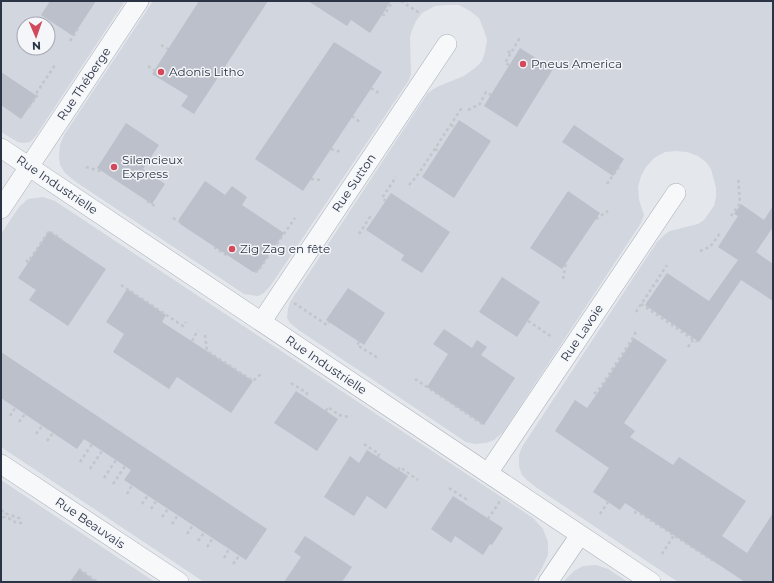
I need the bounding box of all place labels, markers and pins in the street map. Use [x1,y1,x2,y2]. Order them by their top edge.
place label: Pneus America [531,56,622,71]
marker: Pneus America [518,59,528,69]
place label: Adonis Litho [169,64,244,79]
marker: Adonis Litho [156,67,166,77]
place label: Silencieux Express [122,152,183,181]
marker: Silencieux Express [109,162,119,172]
place label: Zig Zag en fête [240,241,330,256]
marker: Zig Zag en fête [227,244,237,254]

